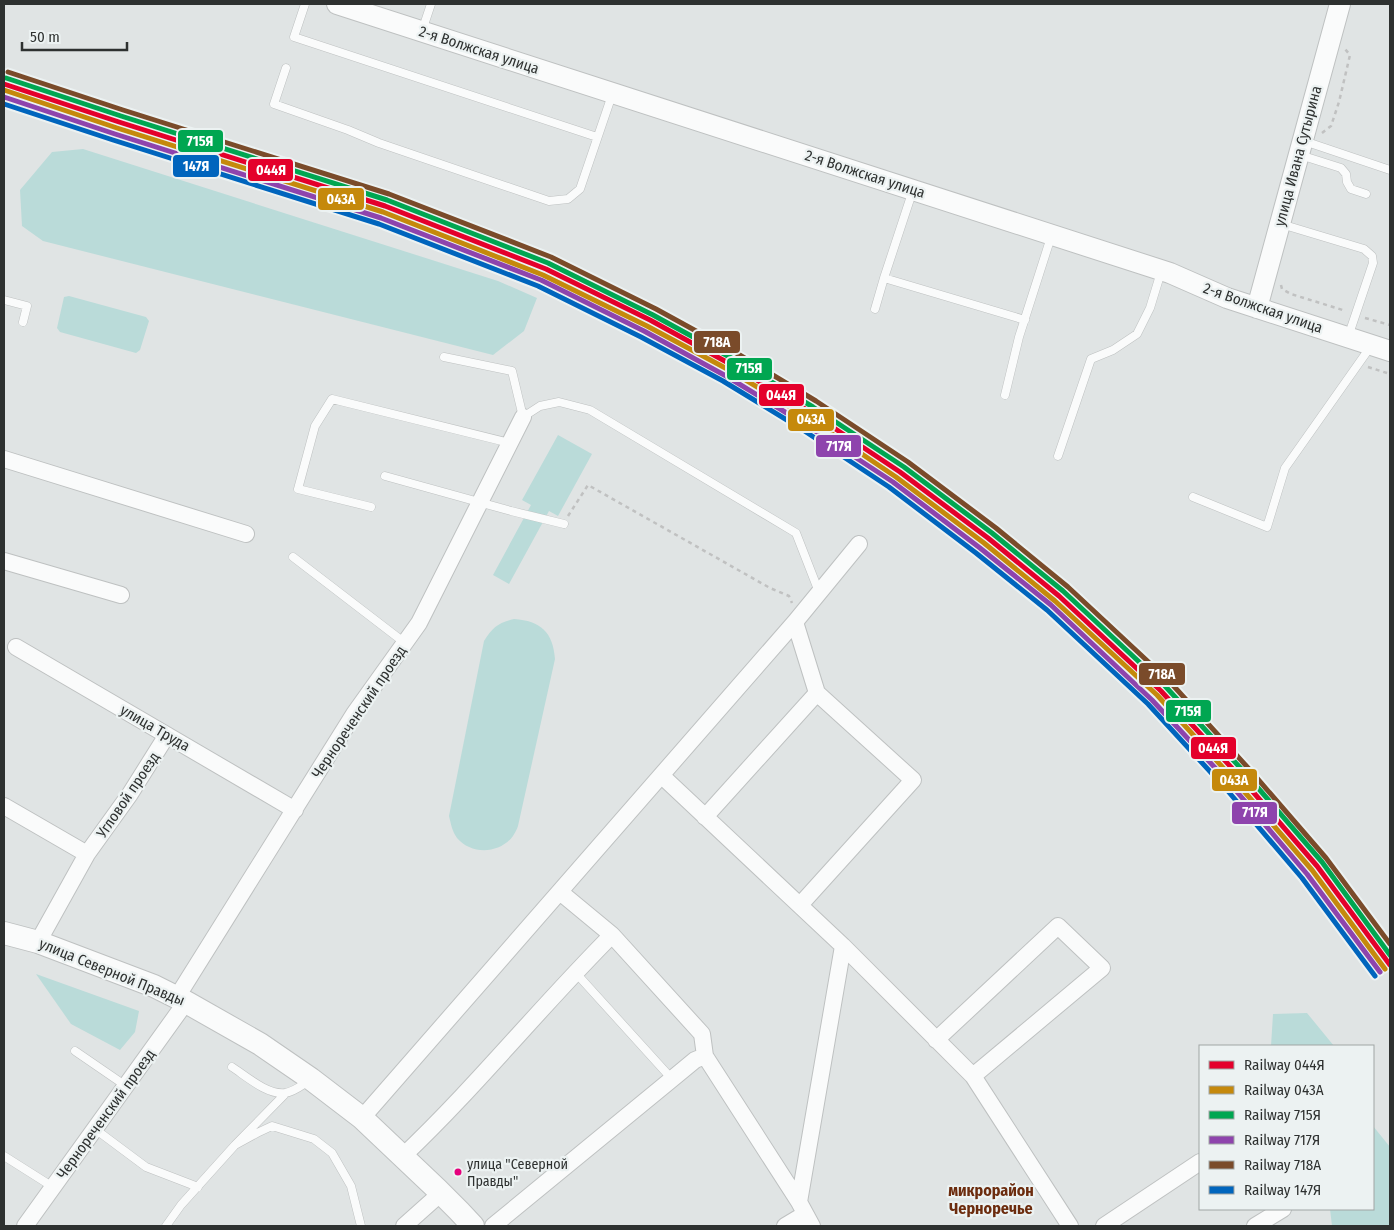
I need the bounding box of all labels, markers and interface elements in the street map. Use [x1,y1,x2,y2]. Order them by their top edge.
scale bar [22,20,128,52]
street label: 2-я Волжская улица [417,22,541,78]
text: 50 m [30,28,60,46]
street label: улица Ивана Сутырина [1271,84,1325,228]
line badge: 715Я [177,129,224,153]
text: 715Я [187,133,213,150]
street label: 2-я Волжская улица [803,146,927,202]
line badge: 147Я [172,154,220,178]
text: 147Я [183,158,210,175]
line badge: 044Я [247,158,294,182]
text: 044Я [256,162,286,179]
line badge: 043А [317,187,365,211]
text: 043А [327,191,356,208]
street label: 2-я Волжская улица [1201,279,1325,337]
line badge: 718А [693,330,741,354]
text: 718А [704,334,731,351]
line badge: 715Я [726,357,773,381]
text: 715Я [736,360,762,377]
line badge: 044Я [758,383,805,407]
text: 044Я [766,387,796,404]
line badge: 043А [787,408,835,432]
text: 043А [797,411,826,428]
line badge: 717Я [815,434,862,458]
text: 717Я [826,438,852,455]
street label: Чернореченский проезд [308,642,410,782]
line badge: 718А [1138,662,1186,686]
text: 718А [1149,666,1176,683]
line badge: 715Я [1165,699,1212,723]
street label: улица Труда [117,701,193,755]
text: 715Я [1175,703,1201,720]
line badge: 044Я [1190,736,1237,760]
text: 044Я [1198,740,1228,757]
street label: Угловой проезд [92,749,163,842]
line badge: 043А [1211,768,1258,792]
text: 043А [1220,772,1249,789]
line badge: 717Я [1231,801,1278,825]
text: 717Я [1242,804,1268,821]
street label: улица Северной Правды [37,935,187,1009]
legend [1199,1045,1374,1210]
street label: Чернореченский проезд [53,1046,159,1182]
text: Railway 044Я [1244,1056,1325,1074]
text: Railway 043А [1244,1081,1324,1099]
text: Railway 715Я [1244,1106,1321,1124]
text: Railway 717Я [1244,1131,1320,1149]
place label: улица "Северной Правды" [467,1156,568,1190]
text: Railway 718А [1244,1156,1321,1174]
marker: улица "Северной Правды" [453,1167,463,1177]
district label: микрорайон Черноречье [948,1181,1034,1218]
text: Railway 147Я [1244,1181,1321,1199]

